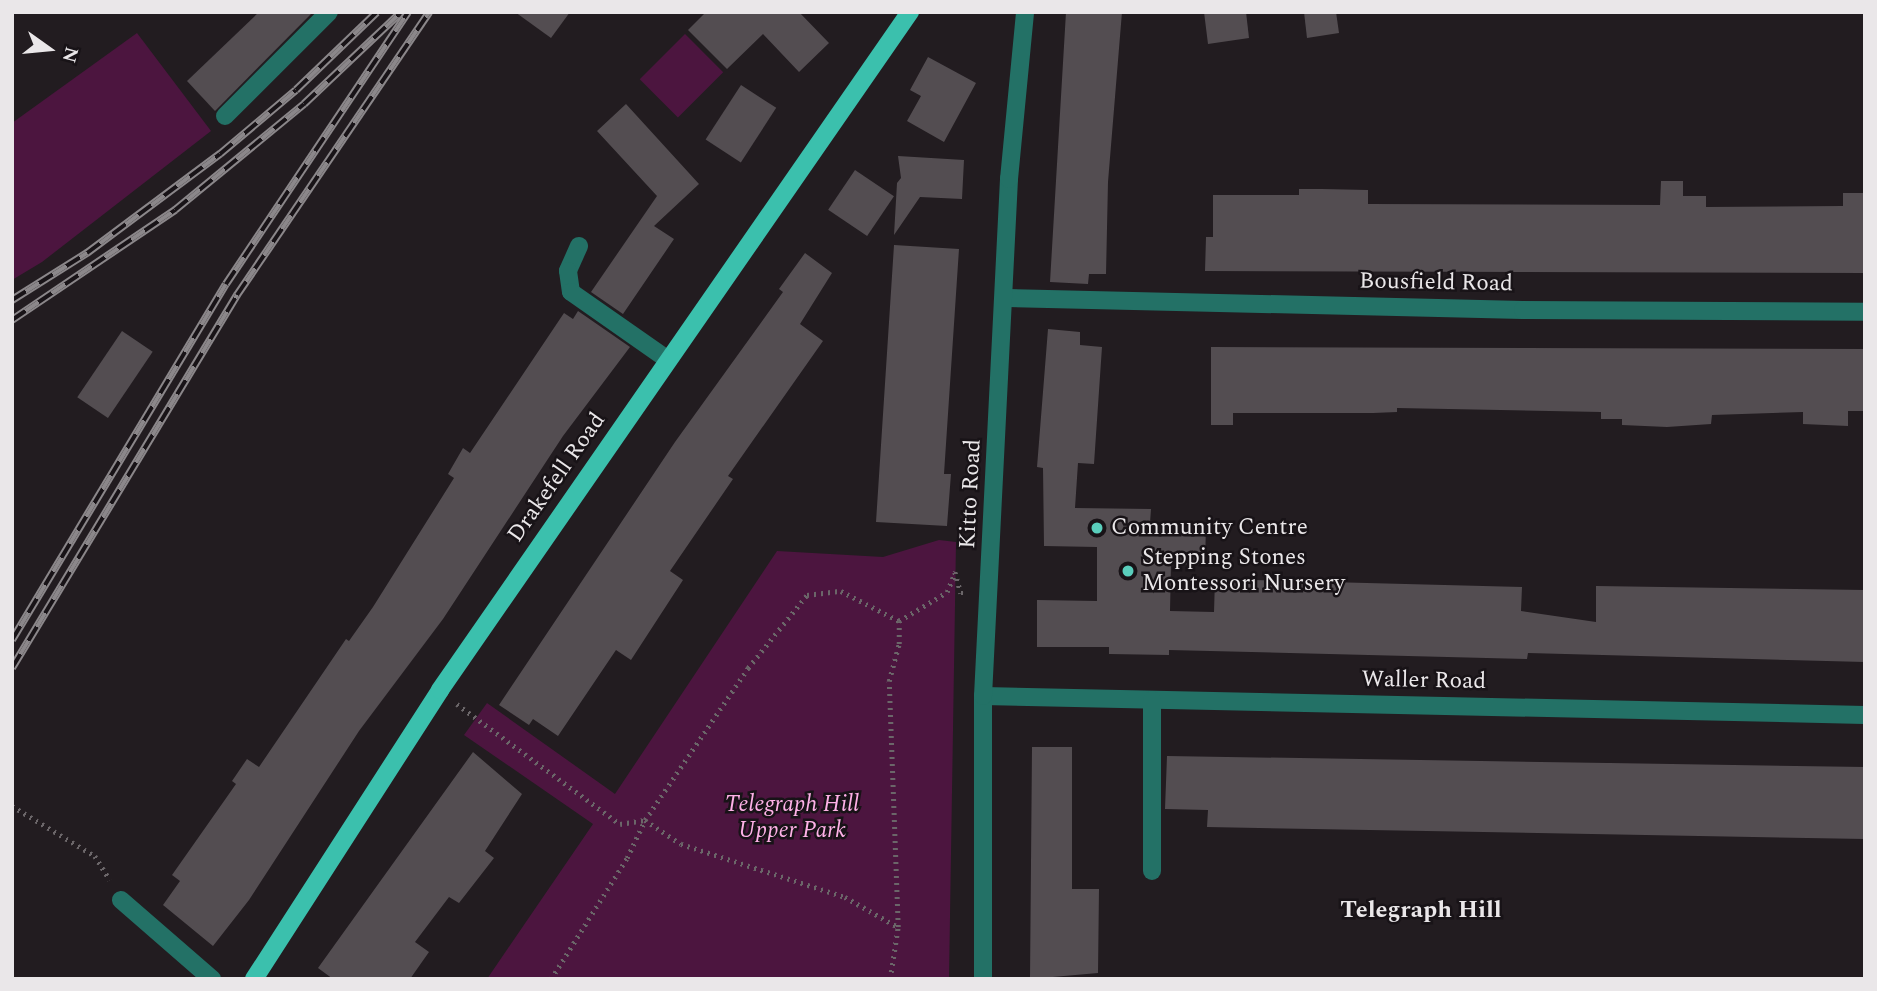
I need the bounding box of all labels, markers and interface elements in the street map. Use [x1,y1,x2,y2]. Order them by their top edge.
north arrow [14,14,84,84]
text: N [54,43,86,66]
street label: Bousfield Road [1359,268,1513,298]
street label: Drakefell Road [502,408,612,548]
street label: Kitto Road [954,438,988,550]
place label: Community Centre [1111,514,1308,542]
marker: Community Centre [1089,520,1105,536]
place label: Stepping Stones Montessori Nursery [1142,544,1345,598]
marker: Stepping Stones Montessori Nursery [1120,563,1136,579]
street label: Waller Road [1361,666,1487,696]
park label: Telegraph Hill Upper Park [725,791,859,845]
district label: Telegraph Hill [1340,897,1502,925]

